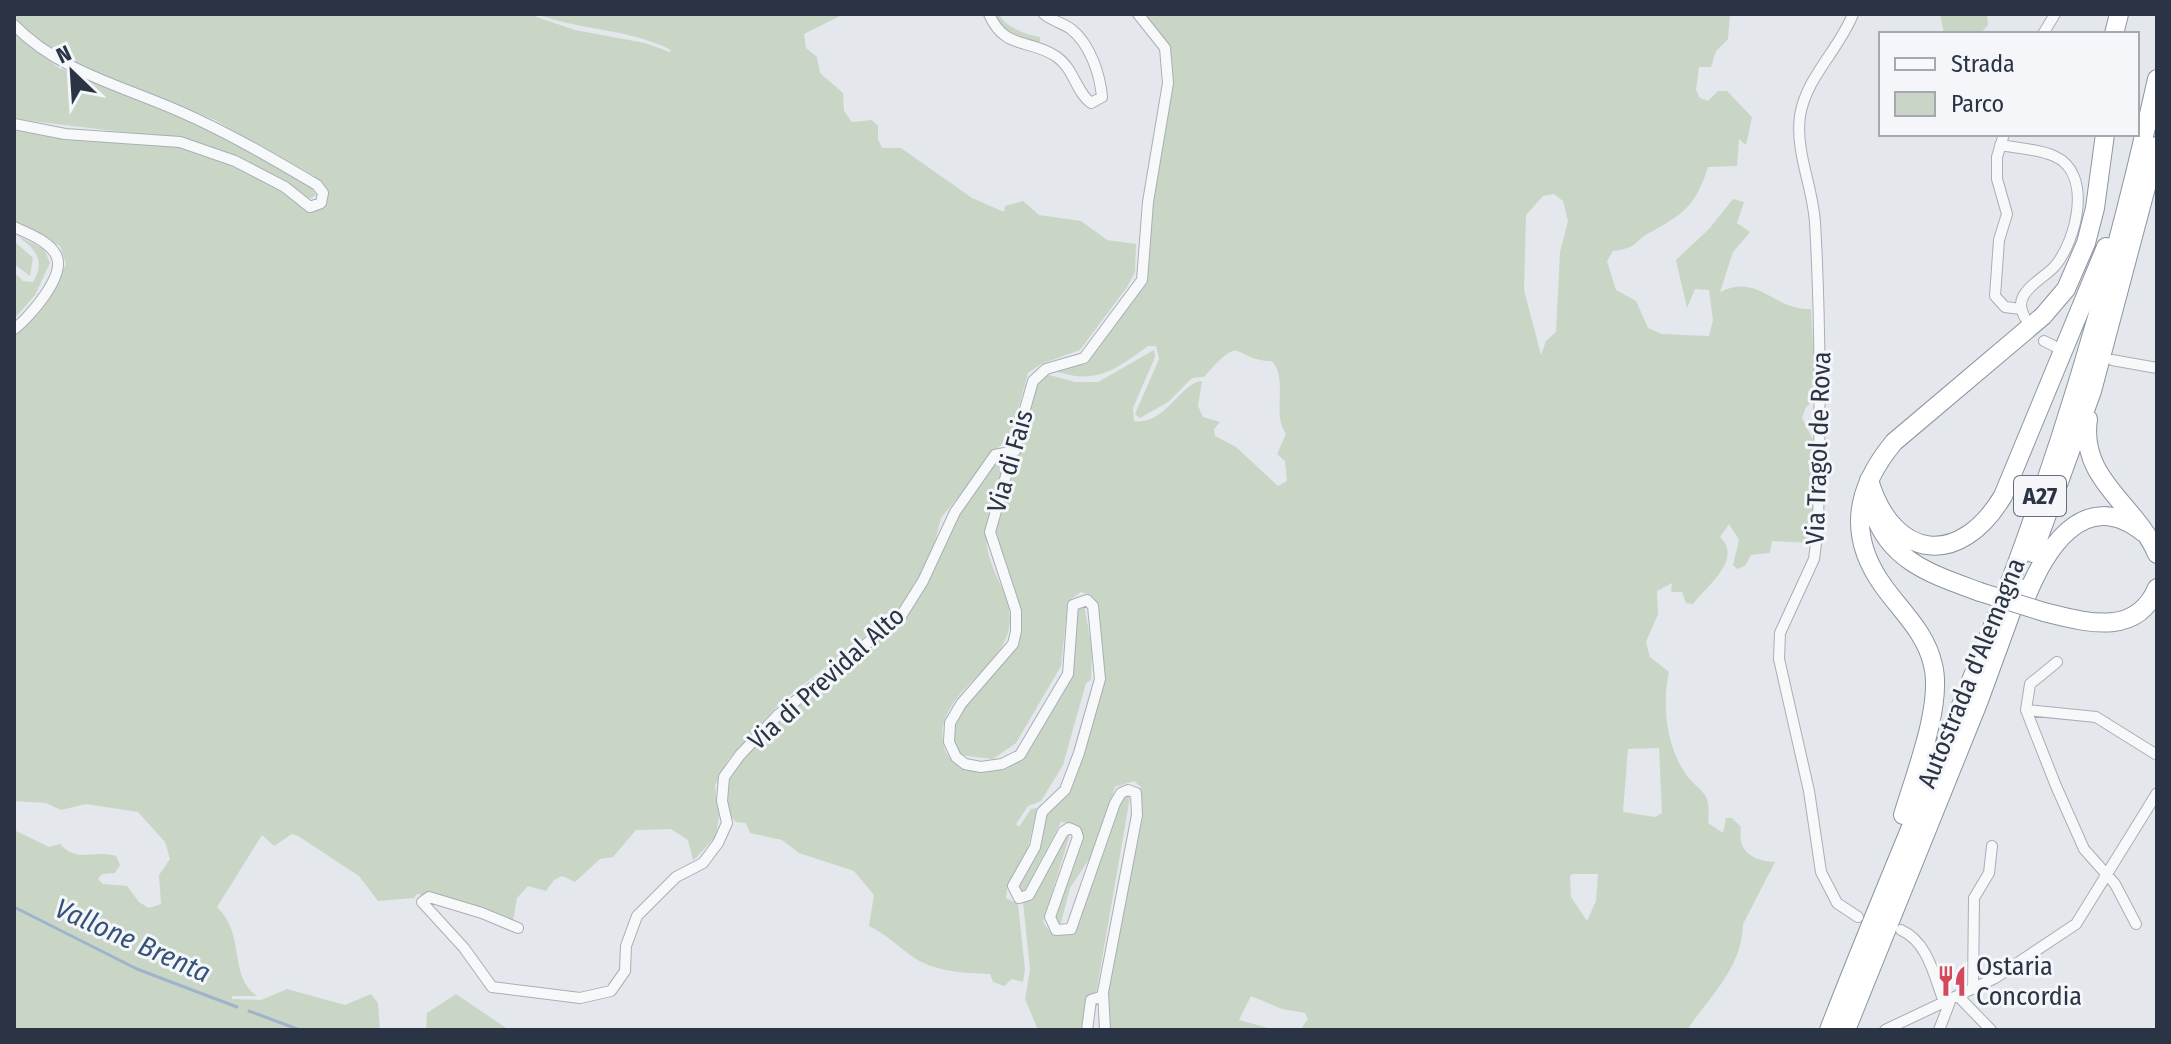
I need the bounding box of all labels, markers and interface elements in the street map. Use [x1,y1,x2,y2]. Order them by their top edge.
north arrow [32,32,112,112]
legend [1879,32,2139,136]
text: N [52,39,75,69]
text: Strada [1951,50,2015,78]
text: Parco [1951,90,2004,118]
street label: Via Tragol de Rova [1800,351,1837,545]
street label: Via di Fais [981,406,1040,516]
road number: A27 [2014,476,2066,516]
street label: Autostrada d'Alemagna [1911,554,2032,793]
street label: Via di Previdal Alto [742,600,911,757]
water label: Vallone Brenta [50,891,216,989]
place label: Ostaria Concordia [1976,951,2082,1012]
restaurant icon: Ostaria Concordia [1935,964,1969,998]

